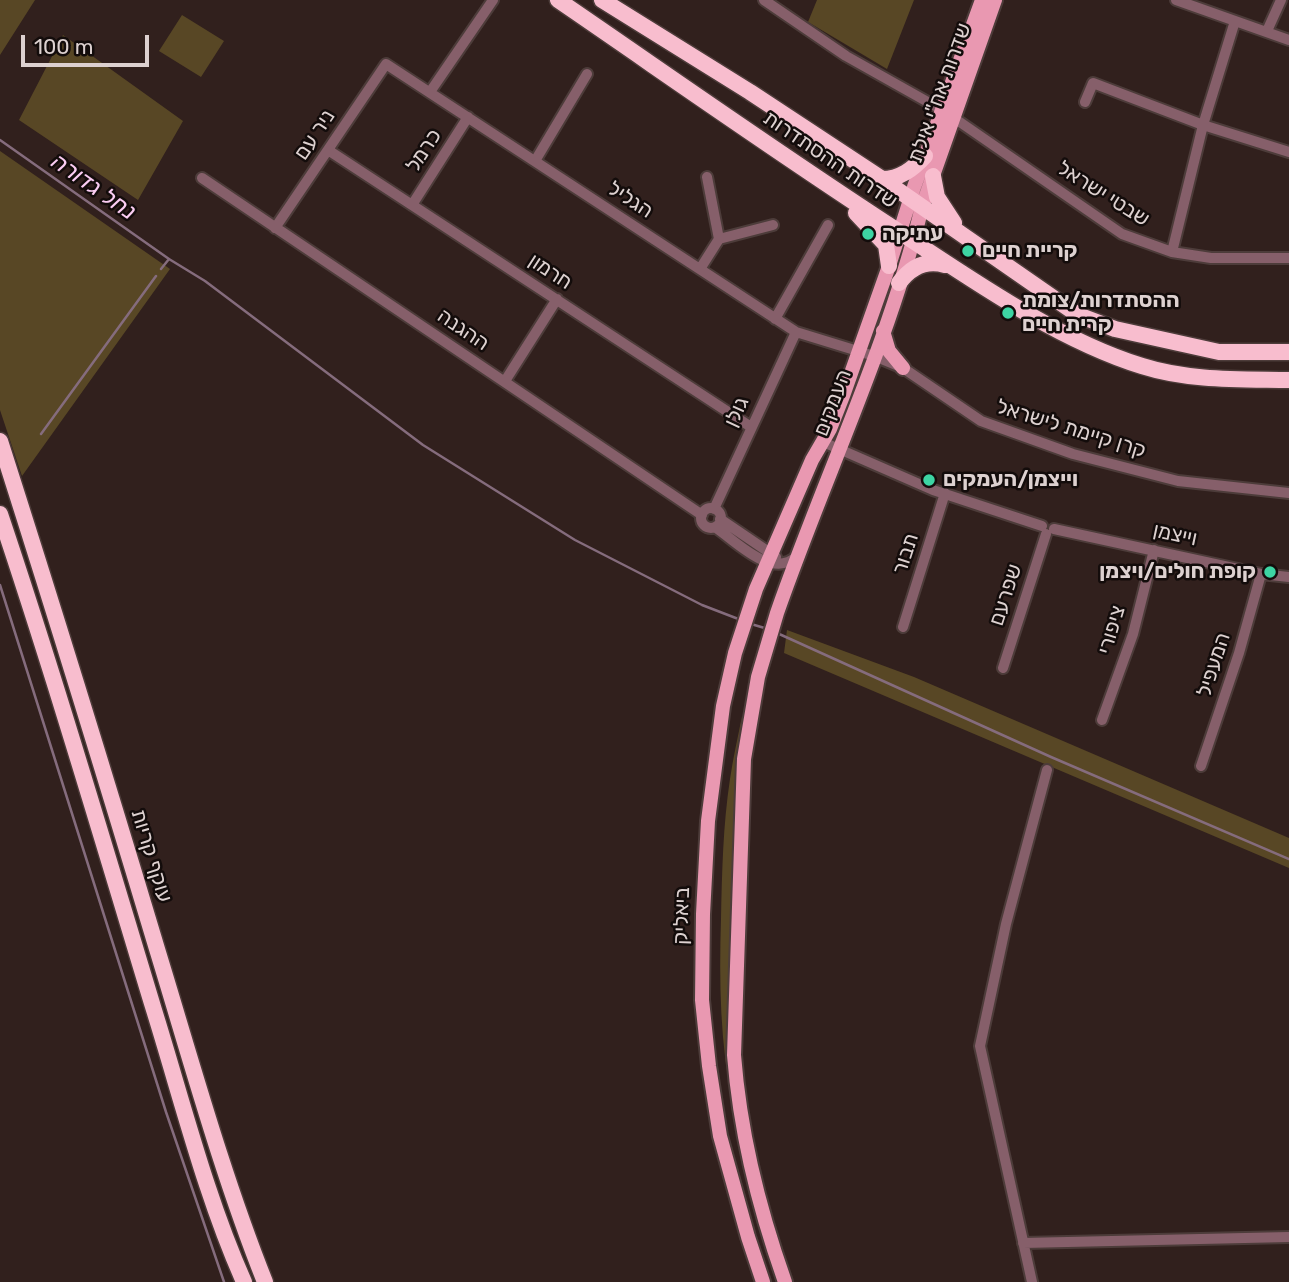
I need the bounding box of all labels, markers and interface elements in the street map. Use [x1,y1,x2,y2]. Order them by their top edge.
street label: שדרות אח"י אילת [903,20,977,166]
scale bar [24,21,152,65]
text: 100 m [34,34,93,59]
street label: ניר עם [289,105,341,165]
street label: שדרות ההסתדרות [758,106,902,214]
street label: כרמל [401,125,447,177]
water label: נחל גדורה [45,148,141,226]
street label: שבטי ישראל [1052,156,1154,232]
street label: הגליל [602,176,658,224]
place label: עתיקה [882,221,943,247]
marker: עתיקה [860,226,876,242]
place label: קריית חיים [982,238,1078,264]
marker: קריית חיים [960,243,976,259]
street label: חרמון [523,249,577,295]
place label: ההסתדרות/צומת קרית חיים [1022,288,1180,338]
street label: ההגנה [432,304,494,356]
marker: ההסתדרות/צומת קרית חיים [1000,305,1016,321]
street label: העמקים [809,366,857,440]
street label: גולן [719,393,755,431]
street label: קרן קיימת לישראל [993,394,1149,464]
place label: וייצמן/העמקים [943,467,1078,493]
marker: וייצמן/העמקים [921,472,937,488]
street label: וייצמן [1151,518,1199,552]
street label: תבור [888,530,924,578]
place label: קופת חולים/ויצמן [1099,559,1256,585]
street label: שפרעם [984,561,1028,629]
marker: קופת חולים/ויצמן [1262,564,1278,580]
street label: ציפורי [1093,603,1131,657]
street label: המעפיל [1192,630,1236,700]
street label: עוקף קריות [125,806,177,906]
street label: ביאליק [668,887,696,945]

